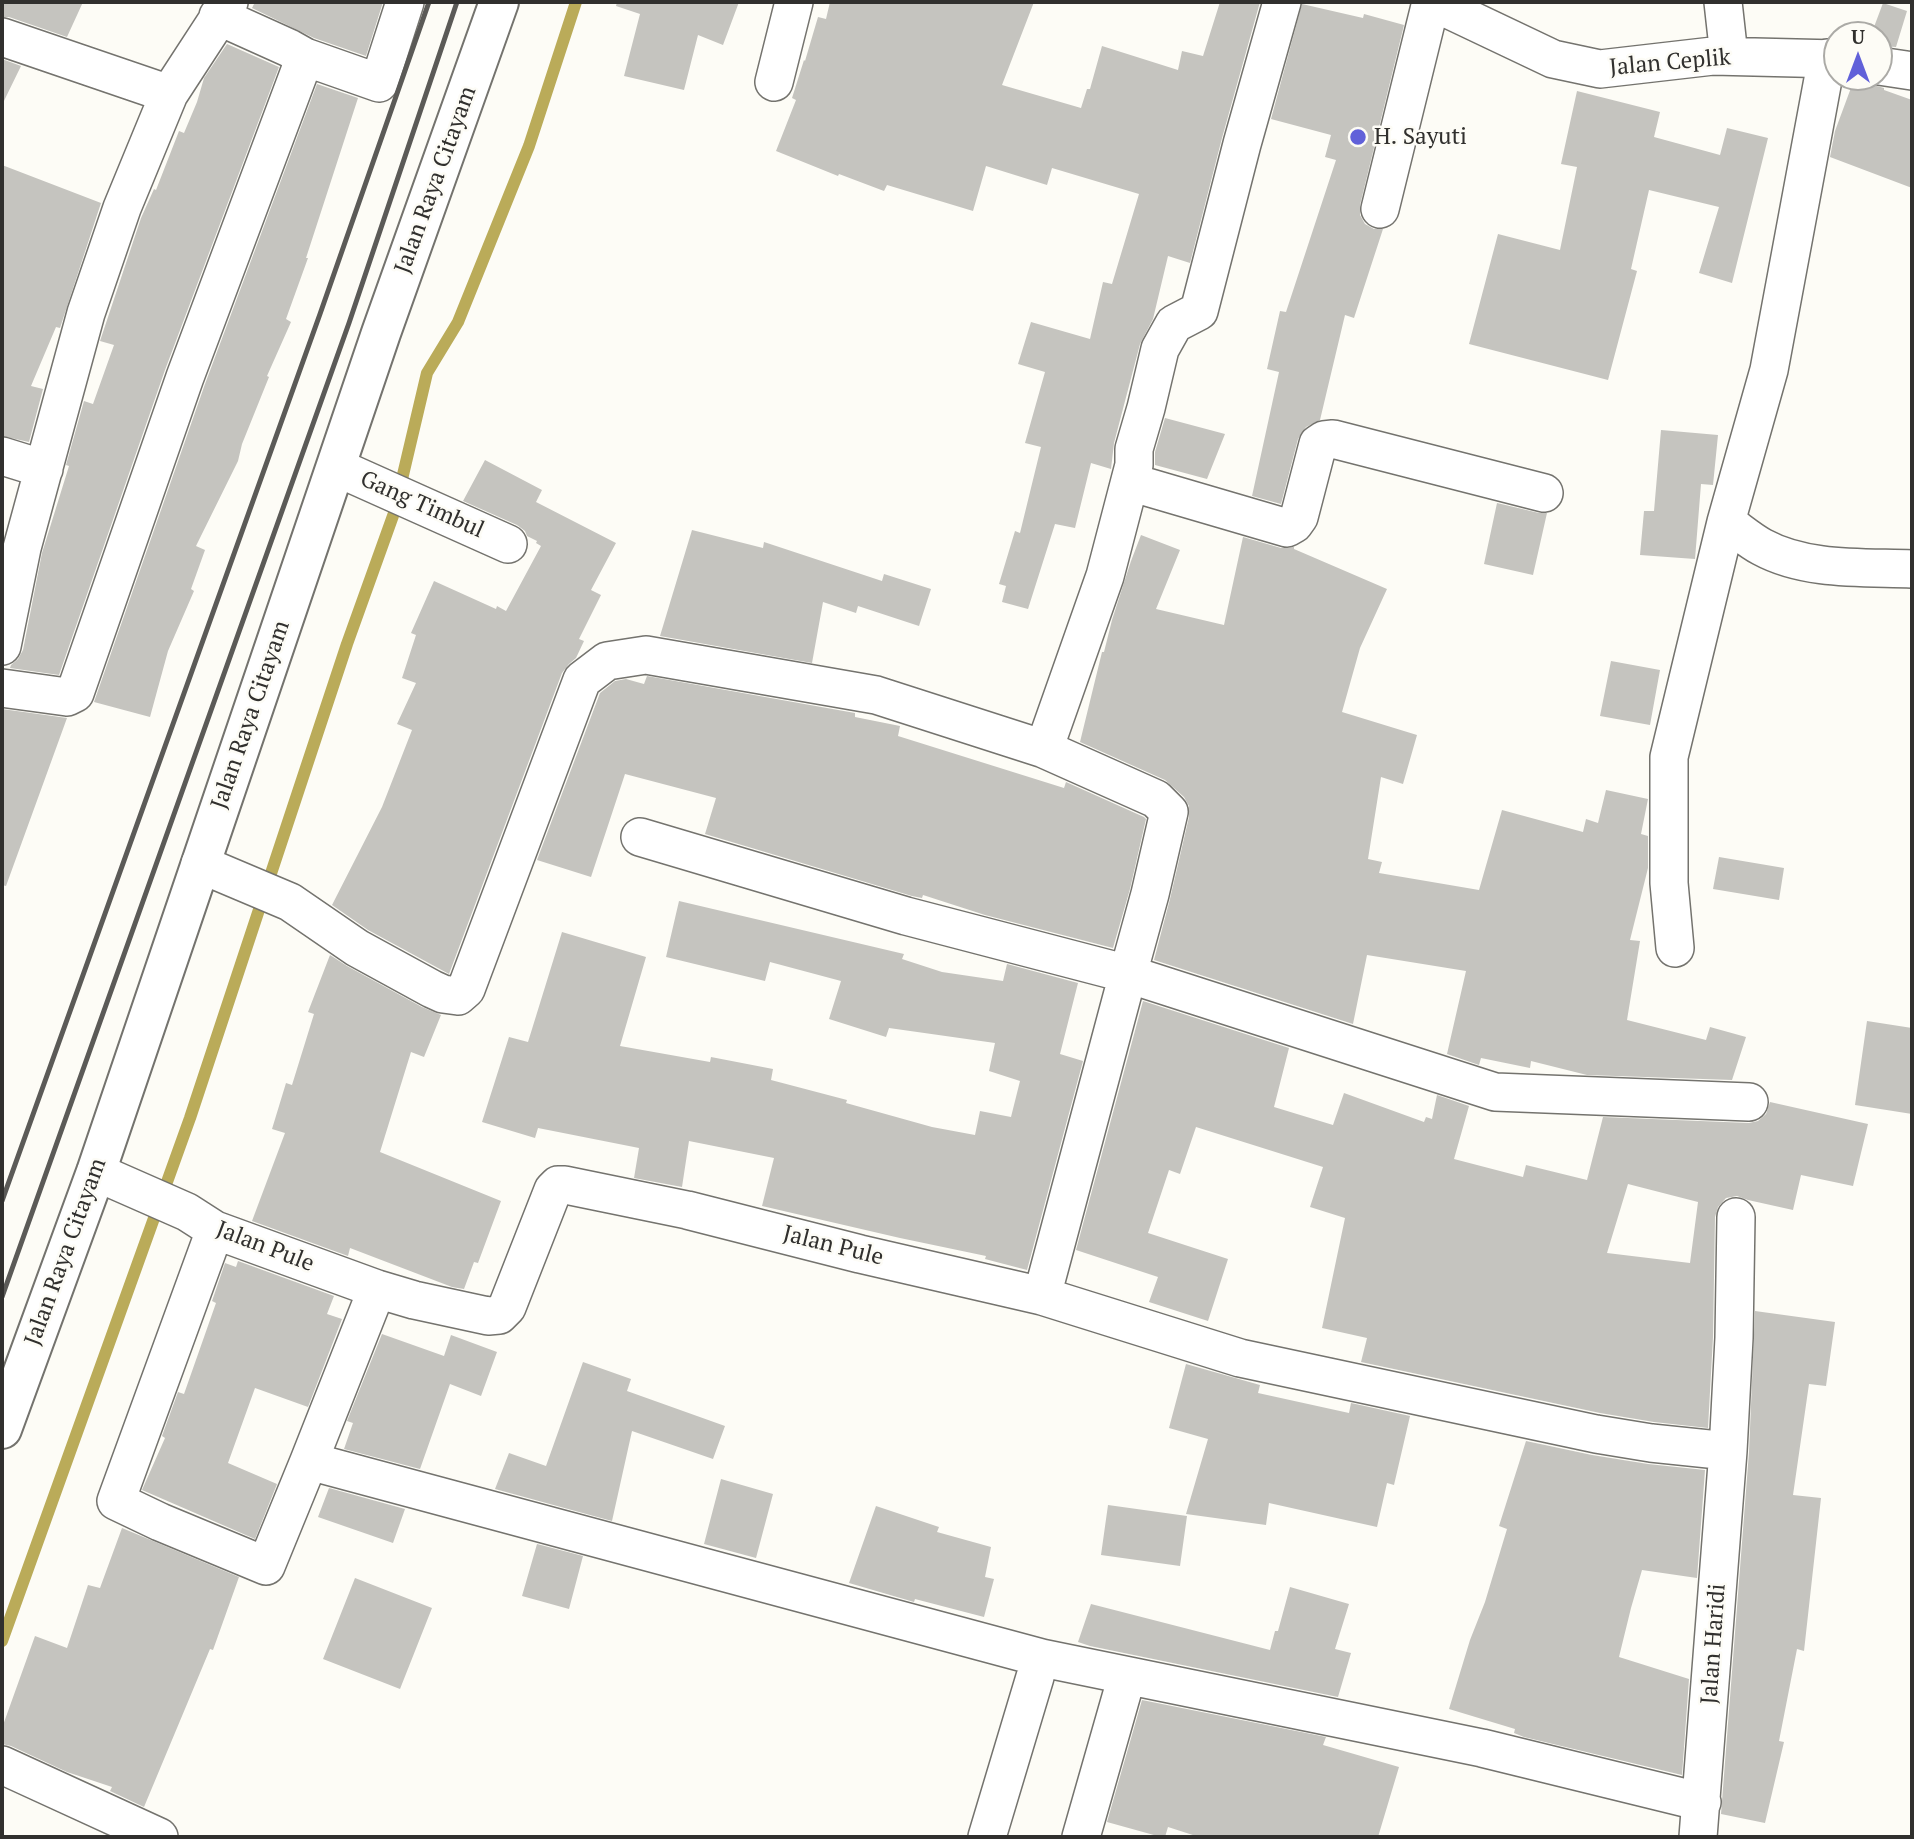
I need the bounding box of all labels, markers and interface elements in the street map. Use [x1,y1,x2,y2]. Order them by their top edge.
north arrow [1823,21,1893,91]
text: U [1851,24,1865,49]
street label: Jalan Ceplik [1608,44,1732,82]
street label: Jalan Raya Citayam [389,83,483,277]
place label: H. Sayuti [1374,123,1467,151]
marker: H. Sayuti [1348,127,1368,147]
street label: Gang Timbul [356,465,488,545]
street label: Jalan Raya Citayam [206,617,296,813]
street label: Jalan Raya Citayam [19,1155,113,1349]
street label: Jalan Pule [212,1216,318,1278]
street label: Jalan Pule [780,1220,886,1272]
street label: Jalan Haridi [1696,1583,1732,1705]

